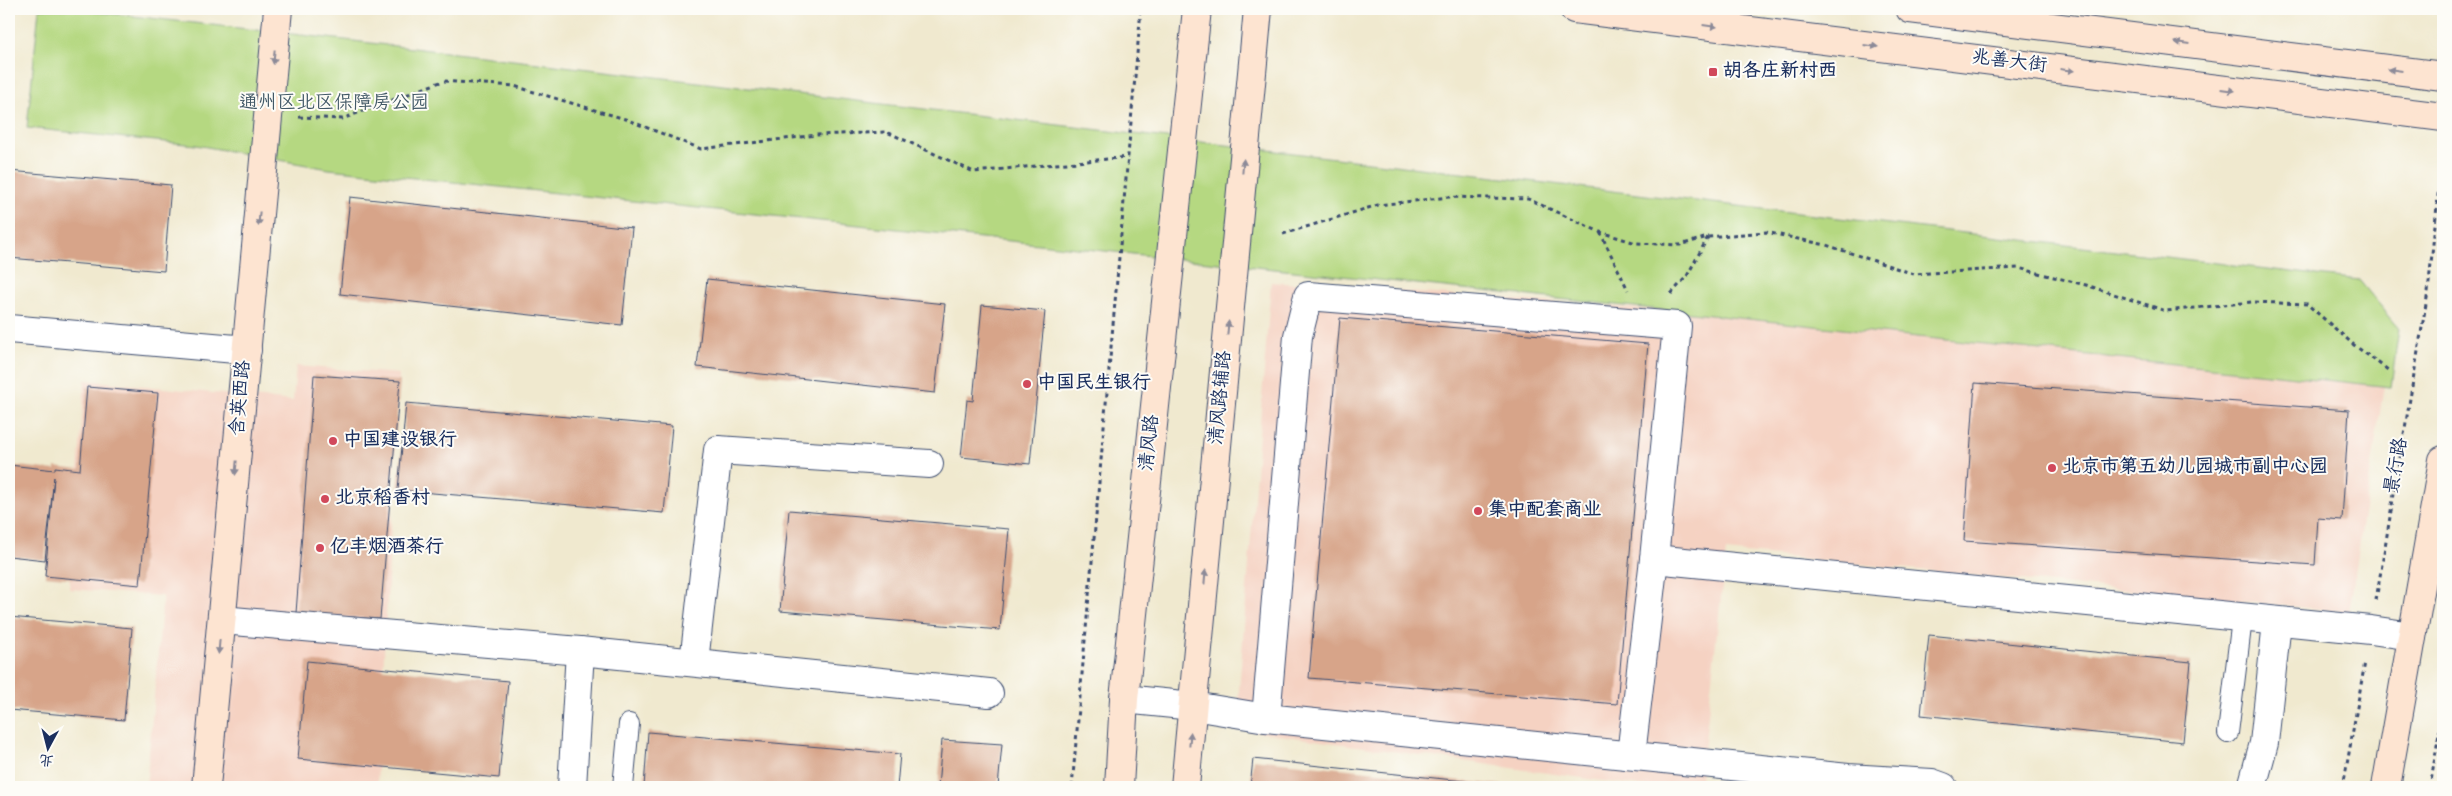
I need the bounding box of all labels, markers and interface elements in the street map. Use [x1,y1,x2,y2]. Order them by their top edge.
one-way arrow [1702,22,1718,30]
one-way arrow [2173,39,2189,47]
one-way arrow [1863,42,1879,50]
street label: 兆善大街 [1970,46,2048,79]
one-way arrow [269,50,277,66]
place label: 胡各庄新村西 [1723,60,1837,84]
one-way arrow [2387,65,2403,73]
marker: 胡各庄新村西 [1707,66,1719,78]
one-way arrow [2059,66,2075,74]
one-way arrow [2220,86,2236,94]
park label: 通州区北区保障房公园 [239,92,429,116]
one-way arrow [1240,158,1248,174]
one-way arrow [255,211,263,227]
one-way arrow [1224,320,1232,336]
street label: 清风路辅路 [1205,350,1238,446]
street label: 含英西路 [226,359,257,437]
place label: 中国民生银行 [1037,372,1151,396]
marker: 中国民生银行 [1021,378,1033,390]
street label: 清风路 [1136,413,1165,473]
place label: 中国建设银行 [343,429,457,453]
marker: 中国建设银行 [327,435,339,447]
street label: 景行路 [2381,436,2414,496]
place label: 北京市第五幼儿园城市副中心园 [2062,456,2328,480]
one-way arrow [232,460,240,476]
marker: 北京市第五幼儿园城市副中心园 [2046,462,2058,474]
place label: 北京稻香村 [335,487,430,511]
marker: 北京稻香村 [319,493,331,505]
place label: 集中配套商业 [1488,499,1602,523]
marker: 集中配套商业 [1472,505,1484,517]
place label: 亿丰烟酒茶行 [330,536,444,560]
marker: 亿丰烟酒茶行 [314,542,326,554]
one-way arrow [1201,569,1209,585]
one-way arrow [215,640,223,656]
north arrow [22,724,72,774]
one-way arrow [1186,730,1194,746]
text: 北 [39,749,55,768]

